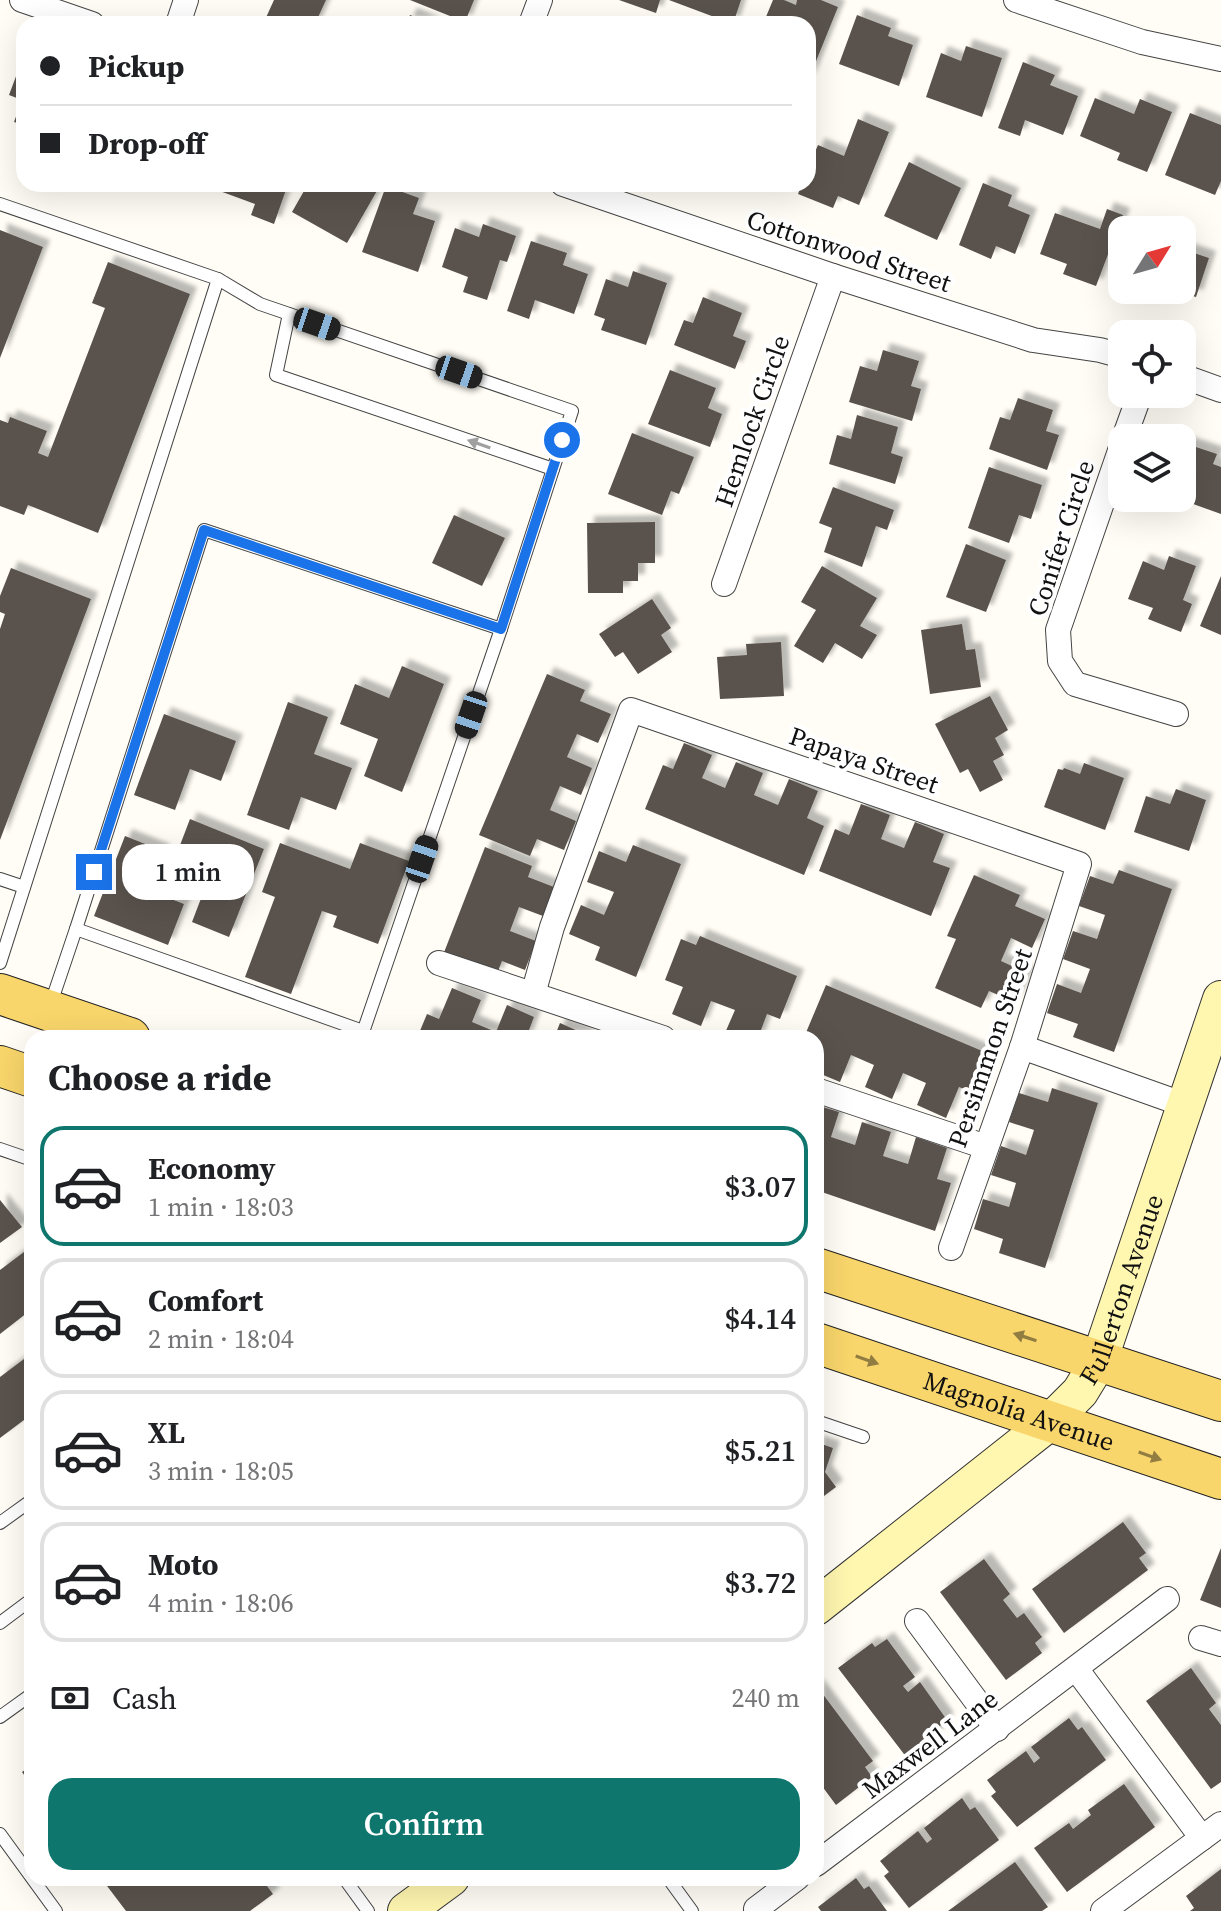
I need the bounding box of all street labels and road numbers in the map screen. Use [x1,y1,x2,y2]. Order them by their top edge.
street label: Cottonwood Street [742,201,956,301]
street label: Hemlock Circle [706,330,798,512]
street label: Conifer Circle [1019,456,1103,620]
street label: Papaya Street [785,718,944,803]
street label: Persimmon Street [939,943,1041,1152]
street label: Fullerton Avenue [1071,1190,1172,1392]
street label: Magnolia Avenue [919,1362,1119,1460]
street label: Maxwell Lane [855,1681,1005,1807]

